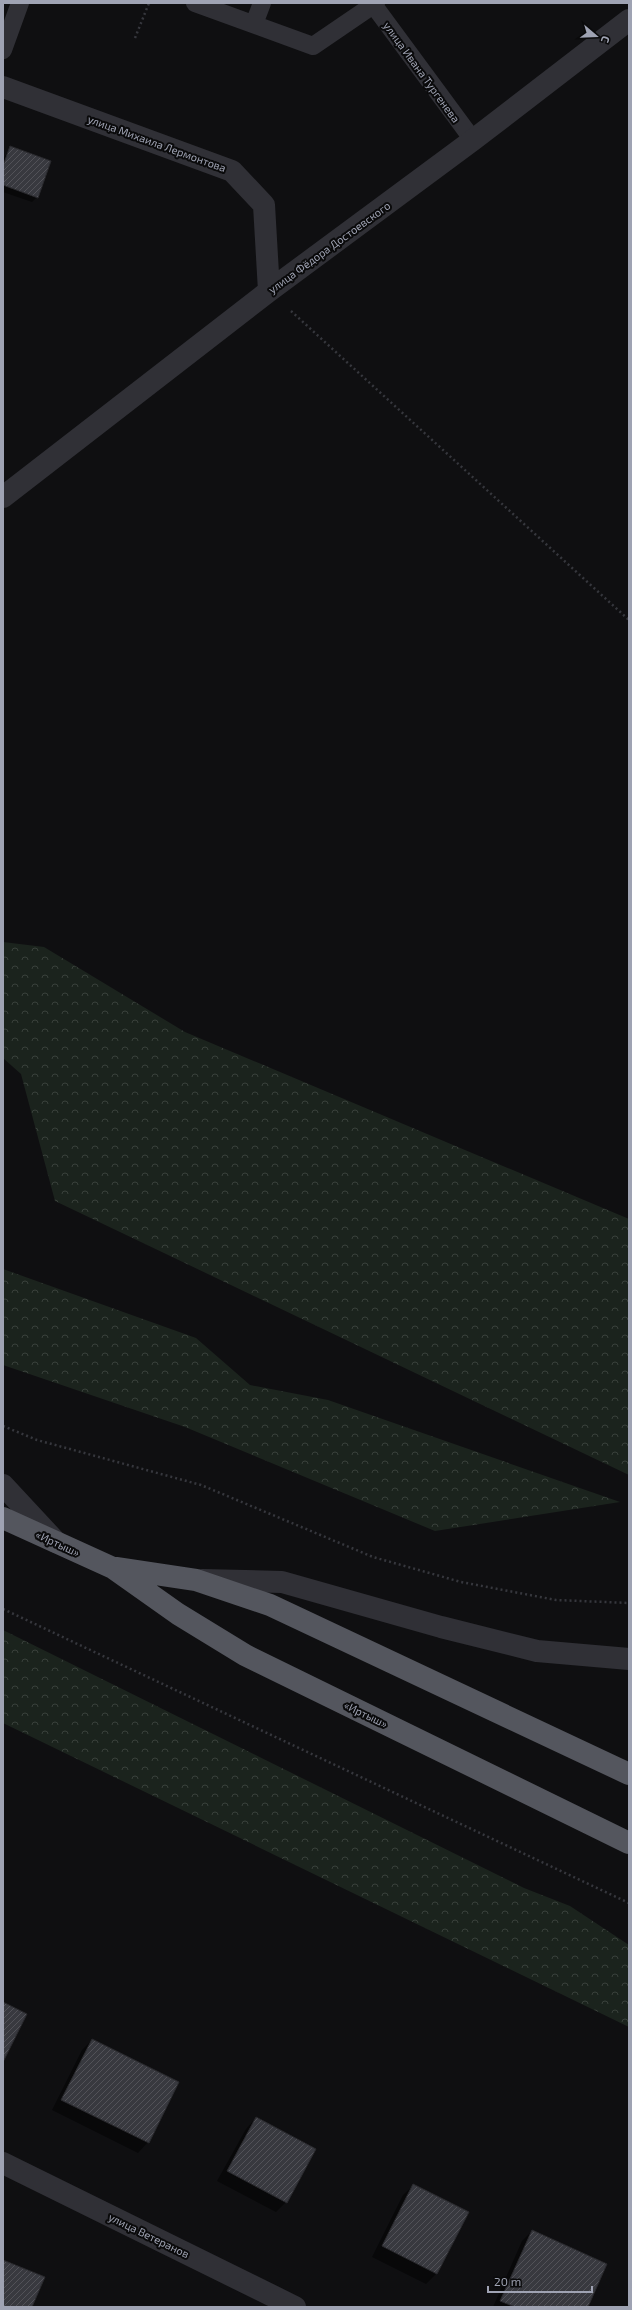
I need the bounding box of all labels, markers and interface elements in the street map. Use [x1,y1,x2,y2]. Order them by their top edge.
north arrow [576,16,616,56]
street label: улица Ивана Тургенева [380,19,463,125]
text: С [599,34,613,45]
street label: улица Михаила Лермонтова [86,112,228,175]
street label: улица Фёдора Достоевского [266,198,393,296]
street label: «Иртыш» [34,1527,82,1559]
street label: «Иртыш» [342,1698,390,1730]
street label: улица Ветеранов [106,2210,192,2261]
scale bar [488,2268,592,2294]
text: 20 m [494,2274,521,2288]

